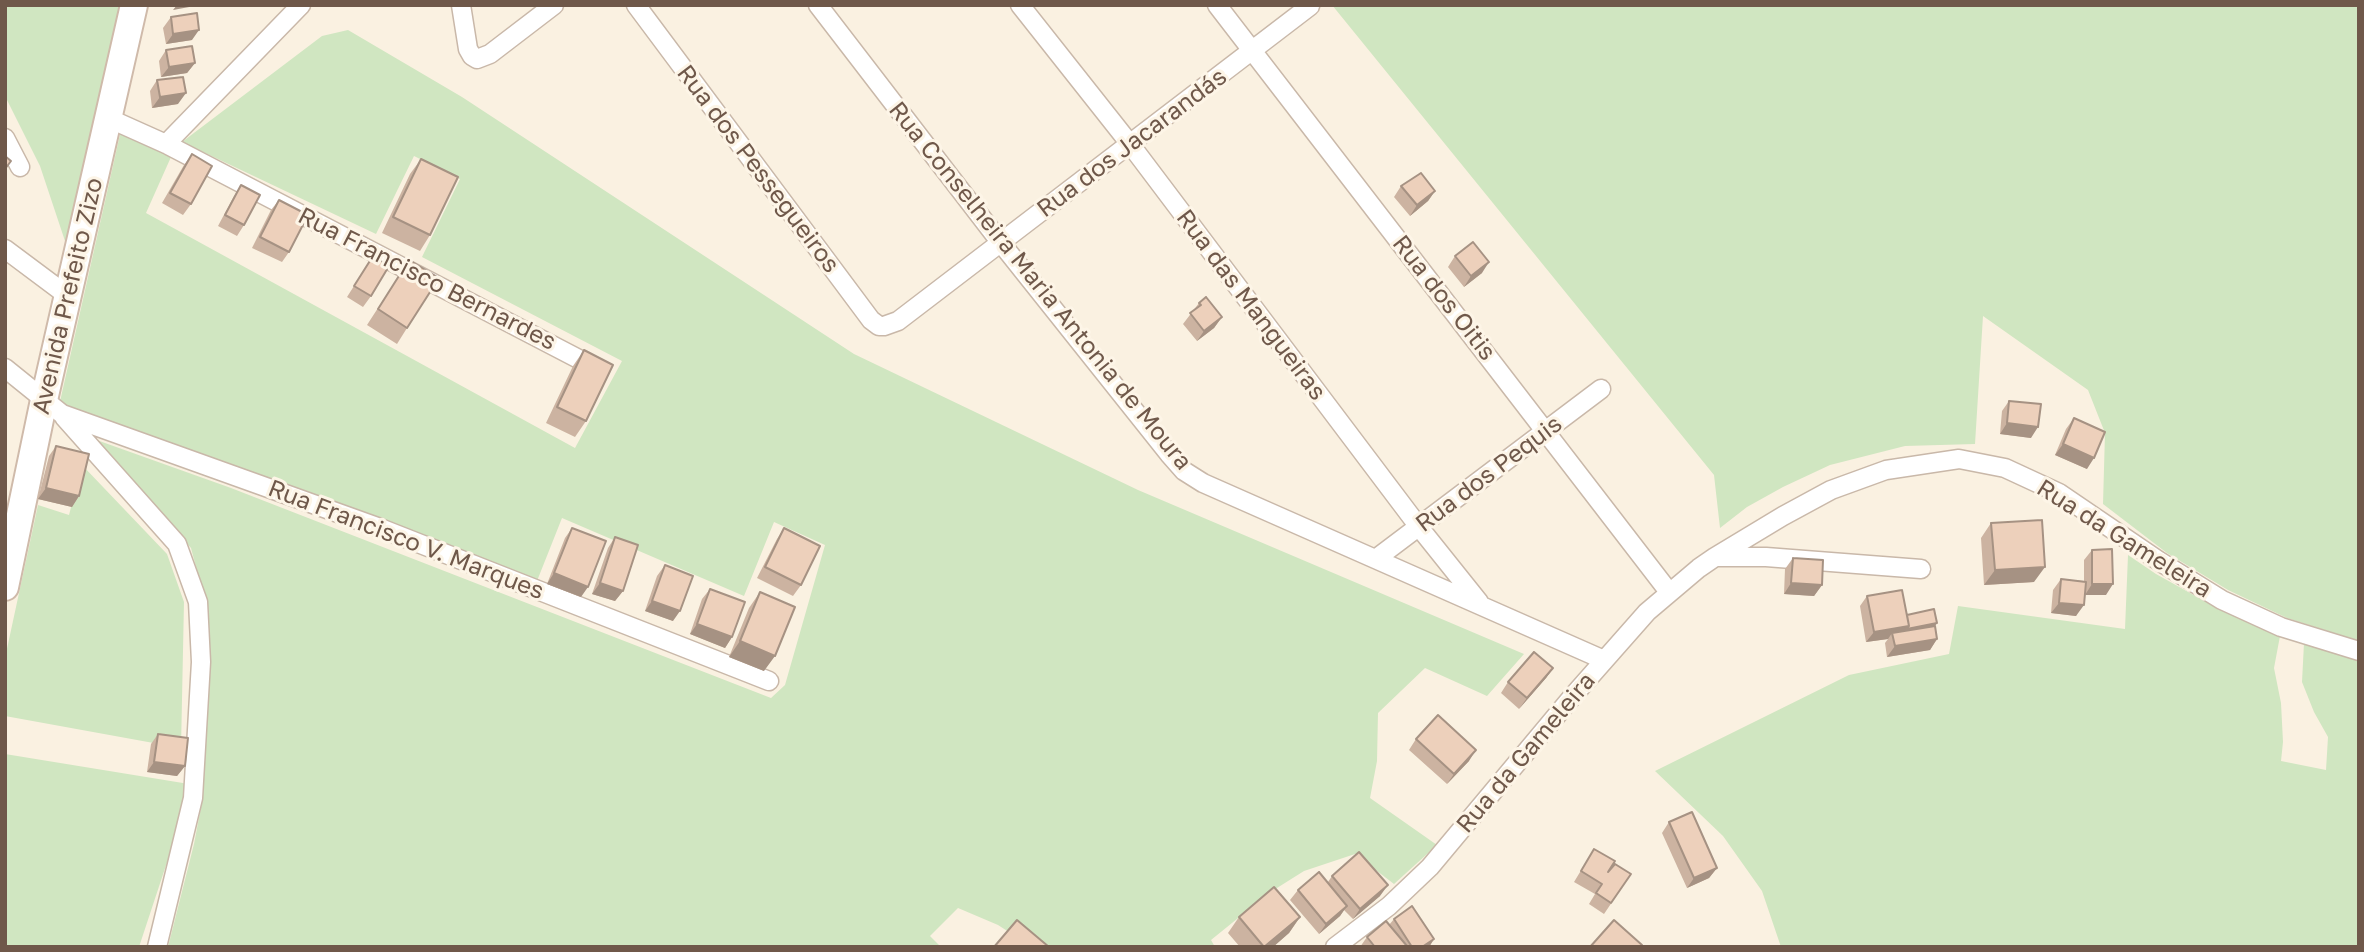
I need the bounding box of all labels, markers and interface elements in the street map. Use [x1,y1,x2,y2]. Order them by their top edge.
street label: Rua dos Pessegueiros [671,60,845,278]
street label: Rua dos Jacarandás [1032,62,1232,224]
street label: Rua Conselheira Maria Antonia de Moura [882,96,1198,476]
street label: Avenida Prefeito Zizo [27,175,109,417]
street label: Rua Francisco Bernardes [293,201,561,357]
street label: Rua das Mangueiras [1170,204,1332,406]
street label: Rua dos Oitis [1386,230,1502,366]
street label: Rua dos Pequis [1410,410,1568,538]
street label: Rua Francisco V. Marques [264,474,548,606]
street label: Rua da Gameleira [2031,474,2217,604]
street label: Rua da Gameleira [1451,667,1601,839]

